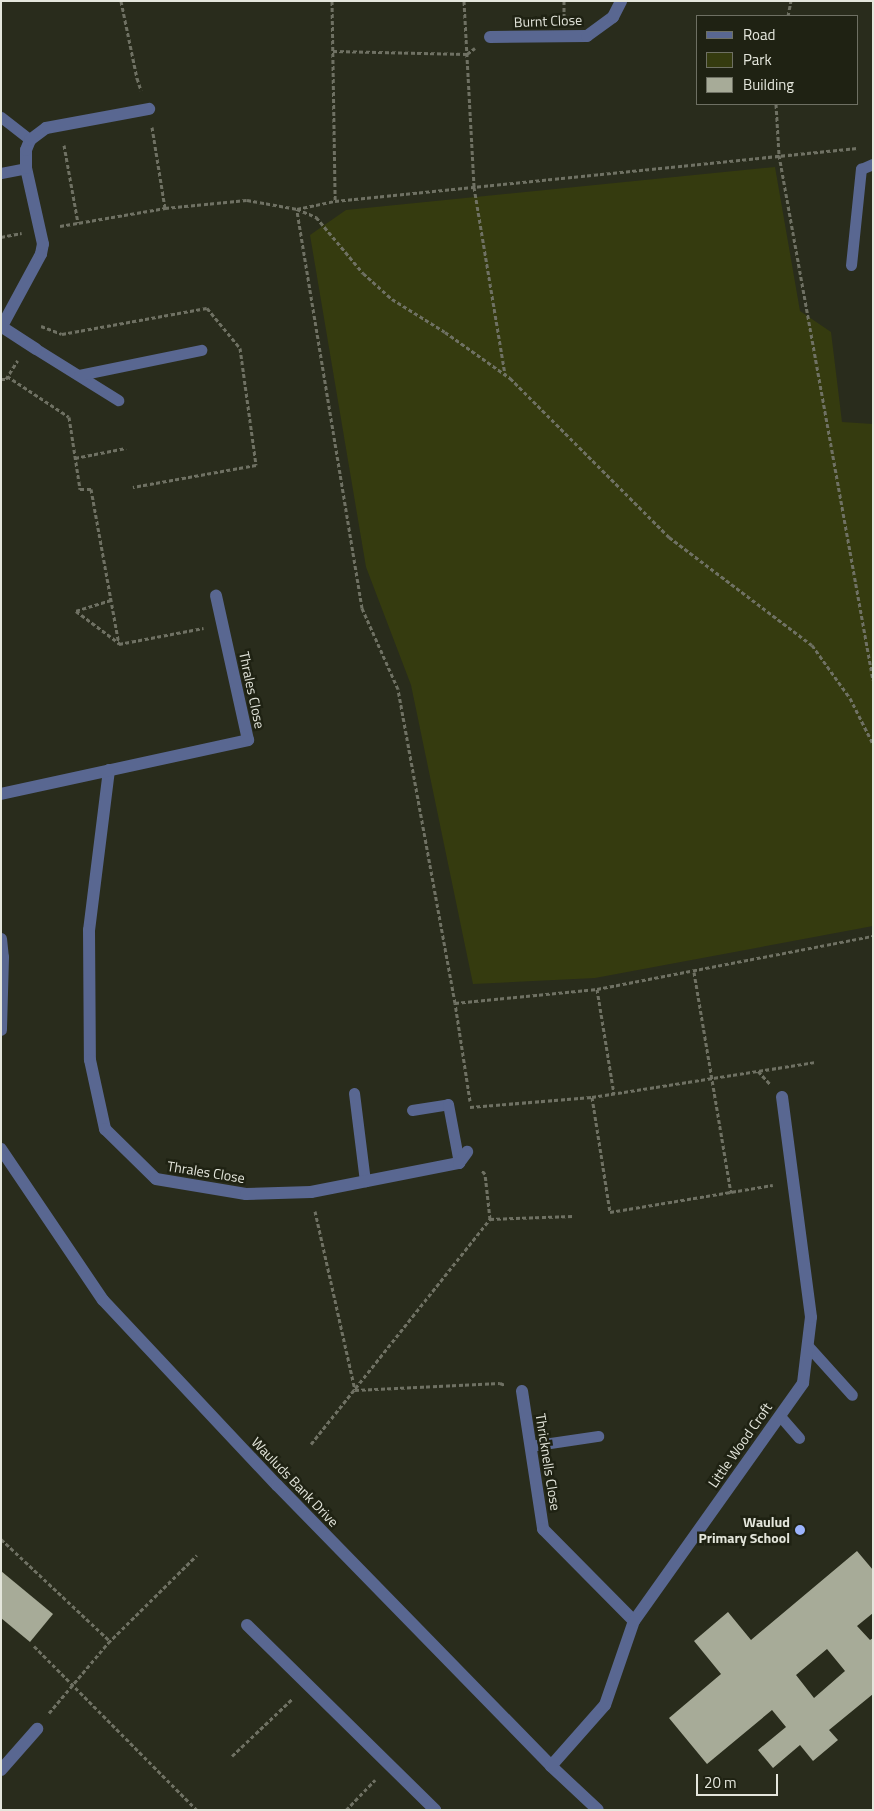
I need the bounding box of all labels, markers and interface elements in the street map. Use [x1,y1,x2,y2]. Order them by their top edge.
street label: Burnt Close [514,11,582,31]
legend [696,15,859,105]
text: Road [743,23,775,46]
text: Park [743,48,772,71]
text: Building [743,73,794,96]
street label: Thrales Close [236,650,268,730]
street label: Thrales Close [166,1158,246,1186]
street label: Little Wood Croft [705,1399,775,1491]
street label: Thricknells Close [532,1412,564,1512]
street label: Wauluds Bank Drive [248,1434,342,1530]
place label: Waulud Primary School [698,1514,790,1546]
marker: Waulud Primary School [794,1524,806,1536]
scale bar [699,1764,782,1796]
text: 20 m [704,1771,737,1794]

